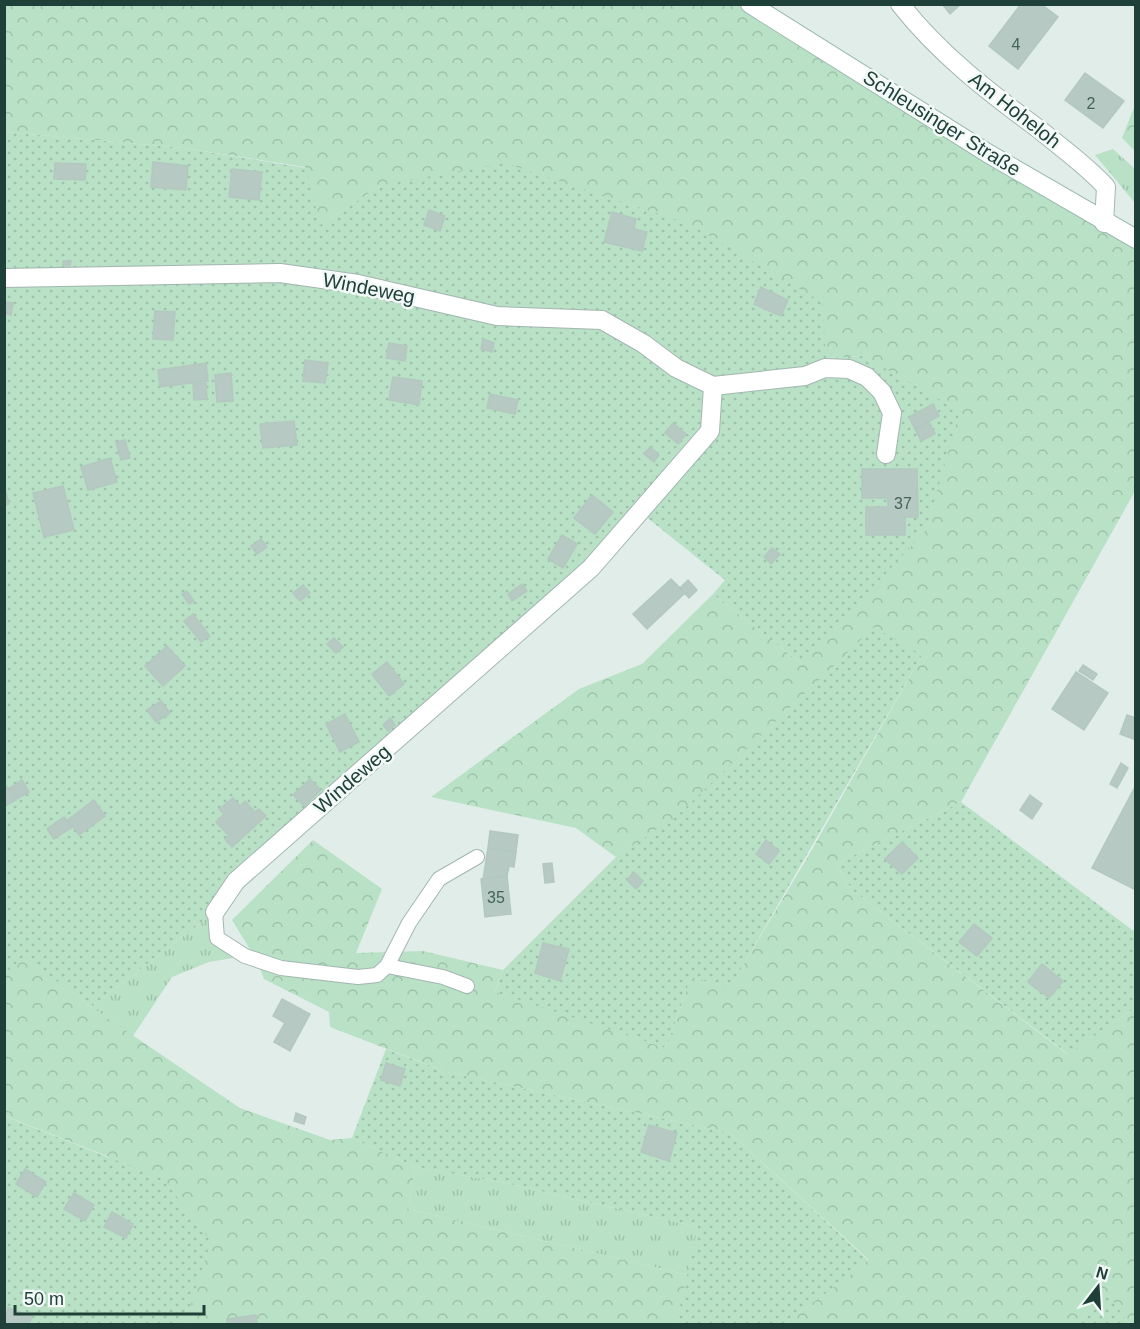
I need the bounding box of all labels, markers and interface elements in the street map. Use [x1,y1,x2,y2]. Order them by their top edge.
house number: 4 [1012,36,1021,53]
street label: Schleusinger Straße [859,66,1025,180]
street label: Am Hoheloh [965,67,1065,153]
house number: 2 [1087,95,1096,112]
street label: Windeweg [321,268,417,308]
house number: 37 [894,495,912,512]
street label: Windeweg [310,740,394,818]
house number: 35 [487,889,505,906]
north arrow [1068,1257,1128,1317]
text: N [1094,1263,1110,1283]
scale bar [15,1278,204,1316]
text: 50 m [24,1289,64,1309]

